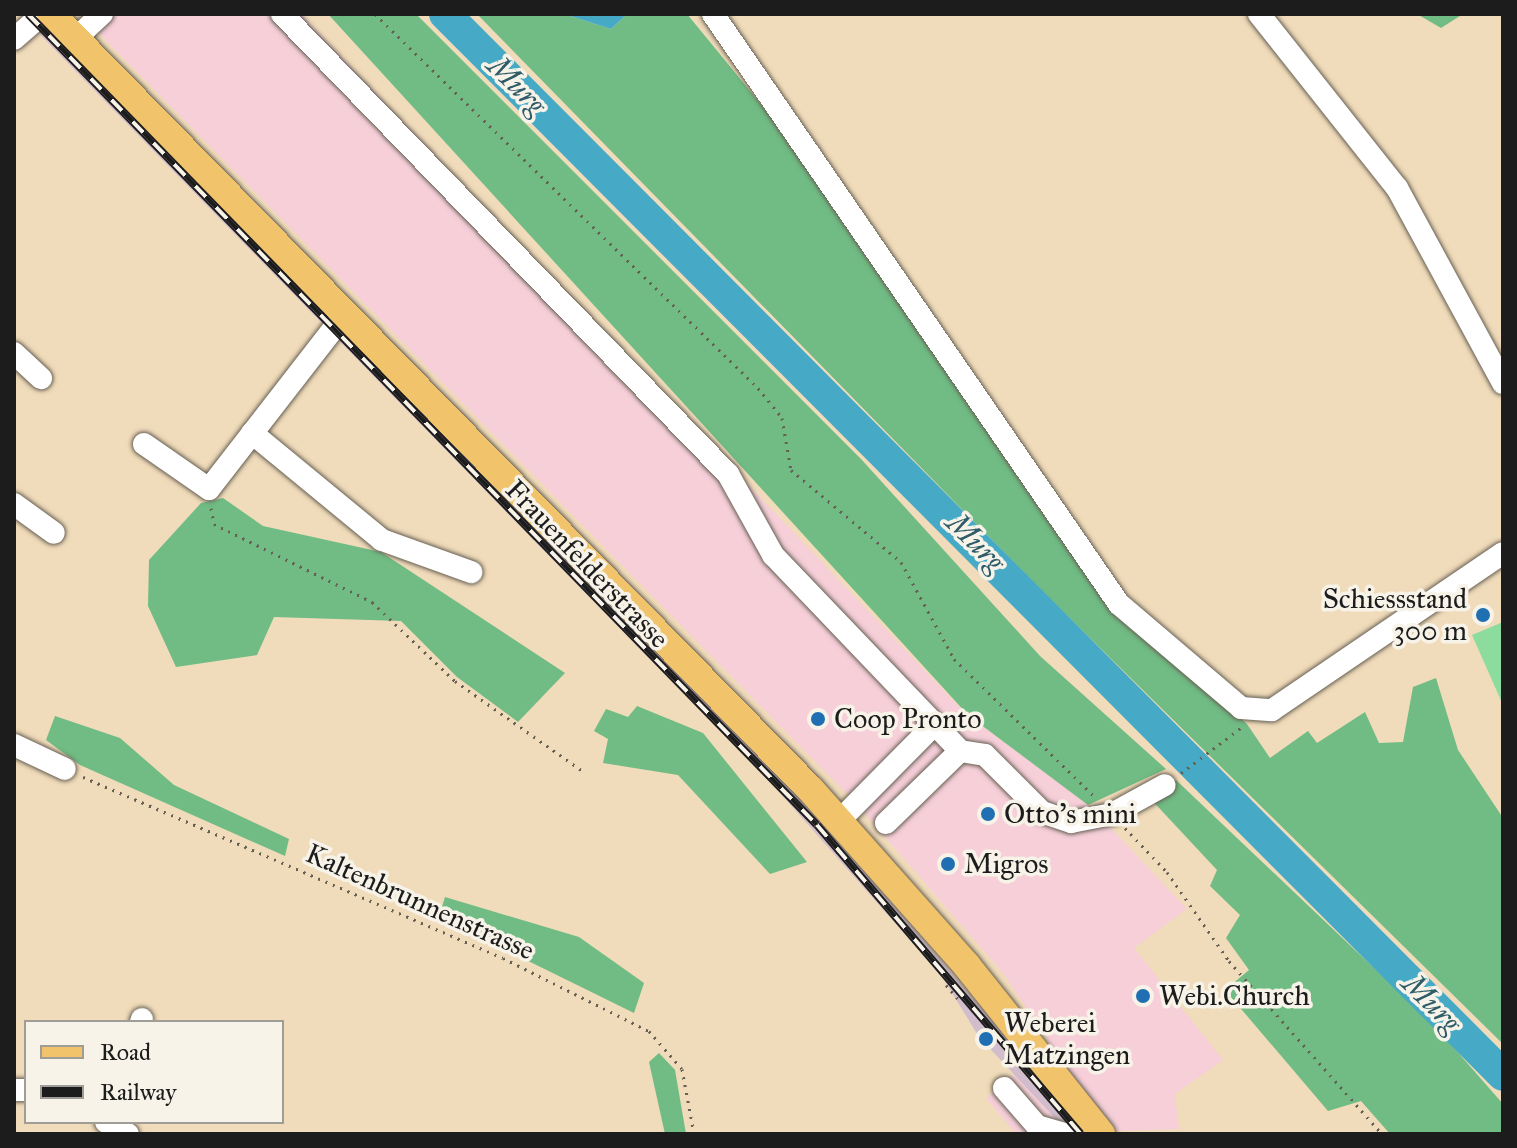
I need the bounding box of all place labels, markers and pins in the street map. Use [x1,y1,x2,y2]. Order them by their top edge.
place label: Schiessstand 300 m [1323,582,1467,648]
marker: Schiessstand 300 m [1474,606,1492,624]
place label: Coop Pronto [834,702,982,736]
marker: Coop Pronto [809,710,827,728]
place label: Otto's mini [1004,797,1137,831]
marker: Otto's mini [979,805,997,823]
place label: Migros [964,847,1049,881]
marker: Migros [939,855,957,873]
place label: Webi.Church [1159,979,1310,1013]
marker: Webi.Church [1134,987,1152,1005]
place label: Weberei Matzingen [1004,1006,1130,1072]
marker: Weberei Matzingen [975,1028,997,1050]

